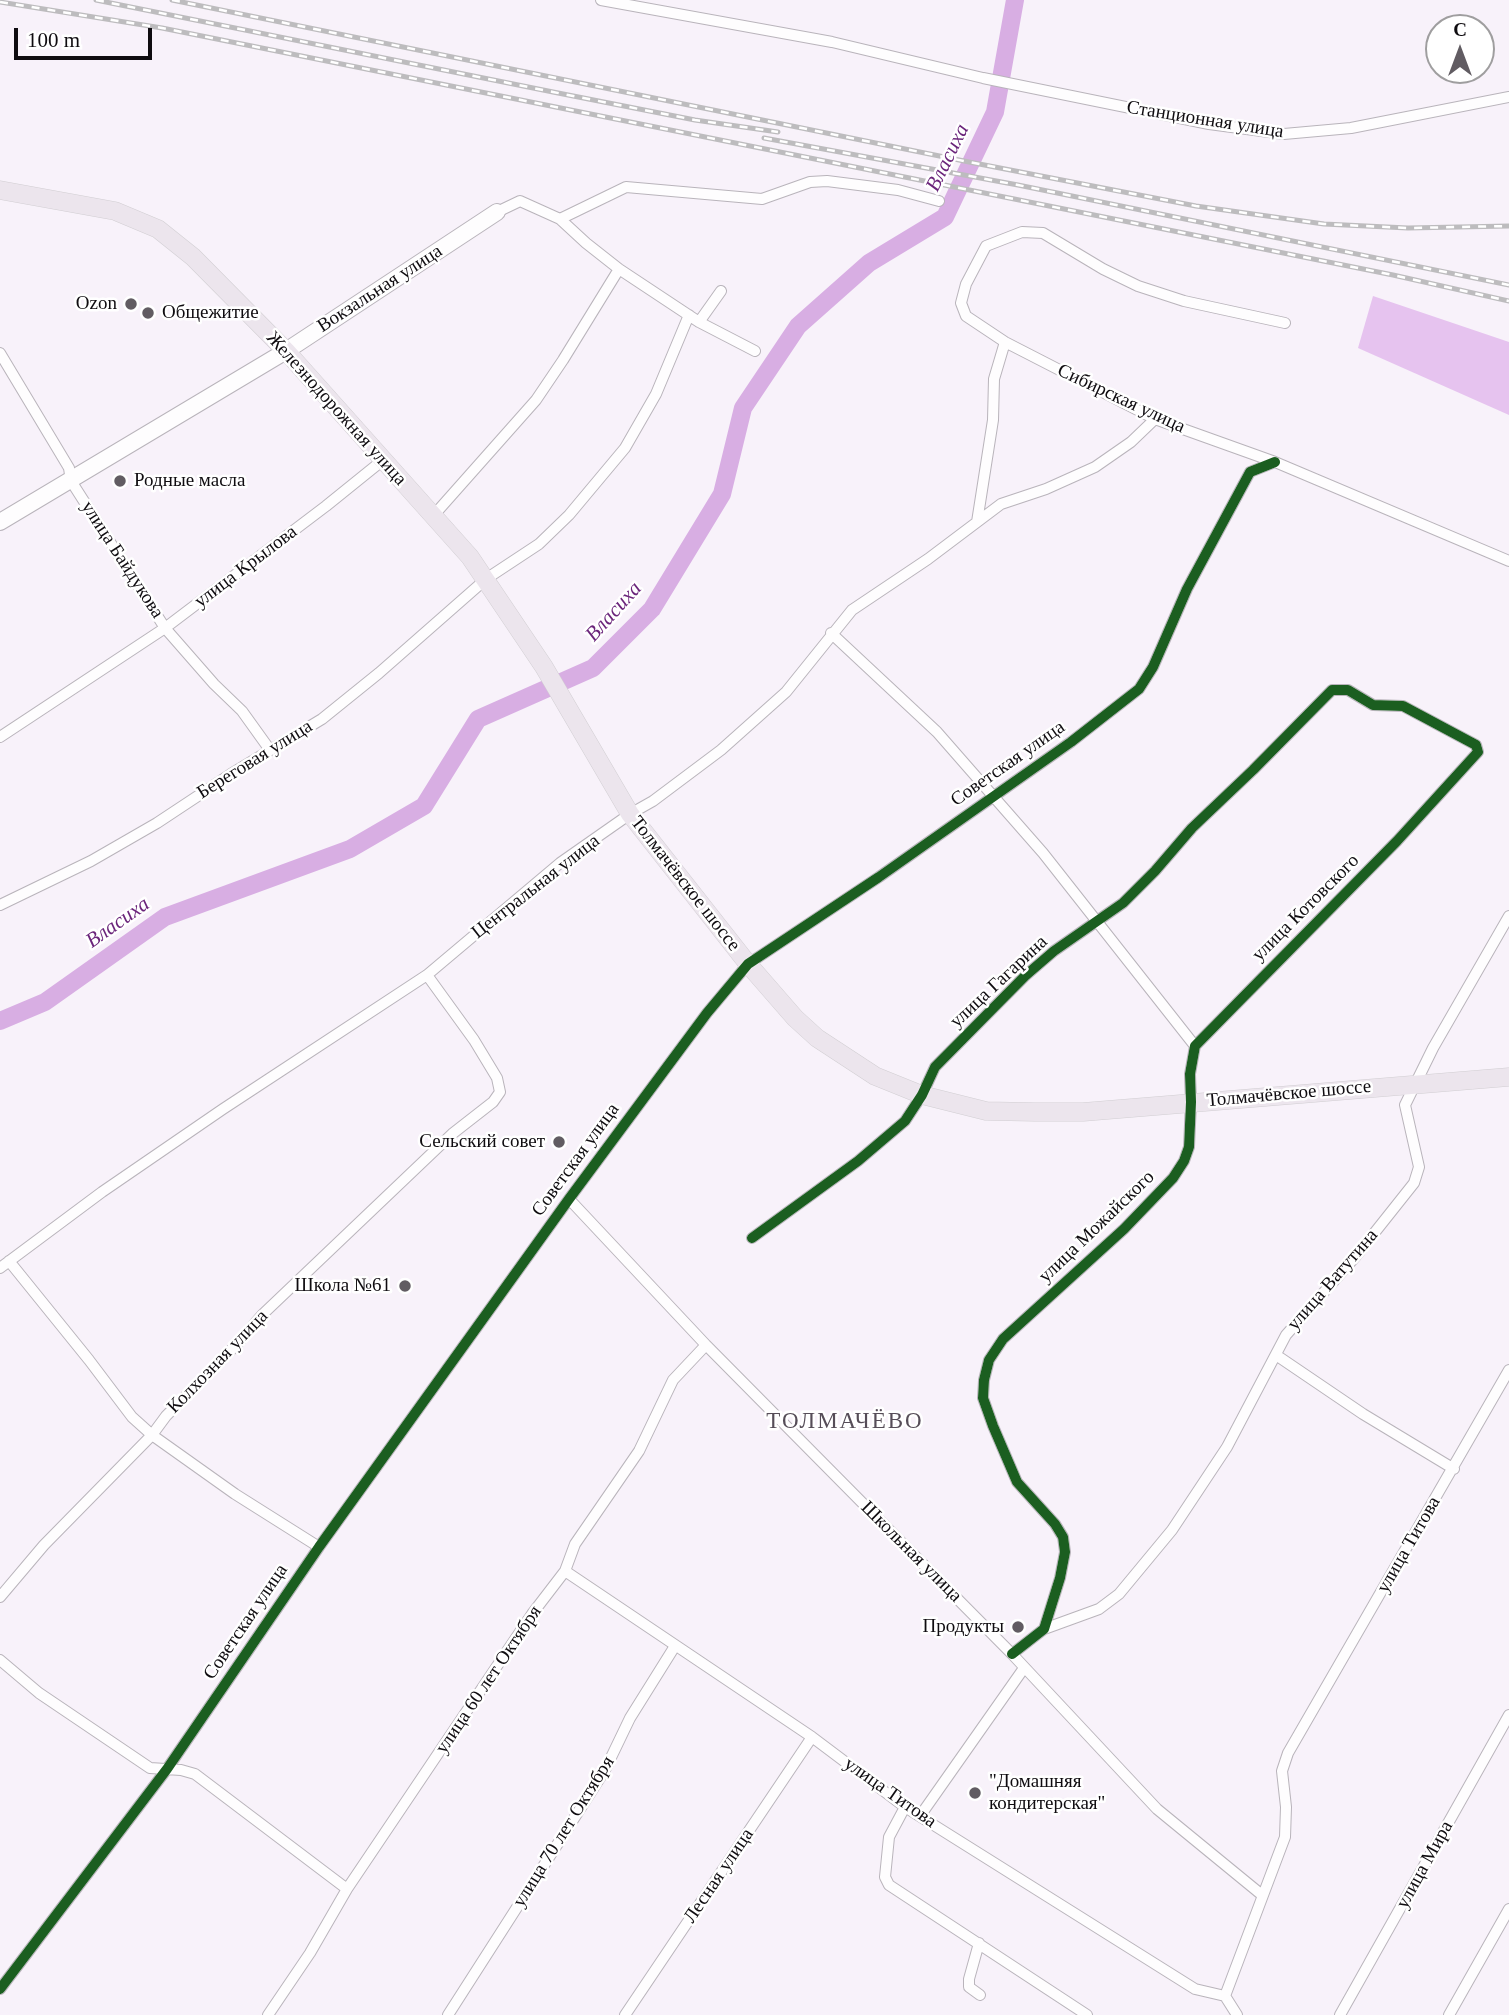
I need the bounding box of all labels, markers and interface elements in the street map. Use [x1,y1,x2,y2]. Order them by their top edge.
scale bar [18,14,156,58]
north arrow [1425,14,1495,84]
text: С [1453,19,1467,40]
text: 100 m [27,28,80,52]
street label: Станционная улица [1125,96,1285,144]
water label: Власиха [921,120,975,196]
street label: Вокзальная улица [313,240,447,338]
place label: Ozon [76,293,117,315]
marker: Ozon [123,296,139,312]
place label: Общежитие [162,302,259,324]
marker: Общежитие [140,305,156,321]
street label: Железнодорожная улица [261,327,411,491]
street label: Сибирская улица [1053,359,1189,439]
place label: Родные масла [134,470,246,492]
marker: Родные масла [112,473,128,489]
street label: улица Байдукова [76,497,168,623]
street label: улица Крылова [190,521,302,613]
water label: Власиха [581,577,647,647]
street label: Береговая улица [193,715,317,805]
street label: Советская улица [946,716,1070,812]
street label: Толмачёвское шоссе [625,812,745,956]
street label: Центральная улица [467,830,605,944]
street label: улица Котовского [1248,850,1364,966]
water label: Власиха [81,892,155,954]
street label: улица Гагарина [945,931,1053,1033]
street label: Толмачёвское шоссе [1206,1075,1372,1113]
street label: Советская улица [527,1099,625,1221]
place label: Сельский совет [419,1131,545,1153]
marker: Сельский совет [551,1134,567,1150]
street label: улица Можайского [1034,1166,1160,1288]
street label: улица Ватутина [1283,1225,1383,1335]
place label: Школа №61 [295,1275,391,1297]
marker: Школа №61 [397,1278,413,1294]
street label: Колхозная улица [163,1305,273,1419]
district label: ТОЛМАЧЁВО [767,1408,923,1436]
street label: улица Титова [1372,1493,1446,1597]
street label: Школьная улица [856,1497,966,1607]
street label: Советская улица [199,1560,293,1684]
street label: улица 60 лет Октября [431,1602,547,1758]
place label: Продукты [923,1616,1004,1638]
marker: Продукты [1010,1619,1026,1635]
street label: улица 70 лет Октября [508,1752,620,1912]
street label: улица Титова [839,1753,941,1833]
place label: "Домашняя кондитерская" [989,1771,1105,1815]
marker: "Домашняя кондитерская" [967,1785,983,1801]
street label: улица Мира [1392,1817,1458,1913]
street label: Лесная улица [679,1824,759,1928]

